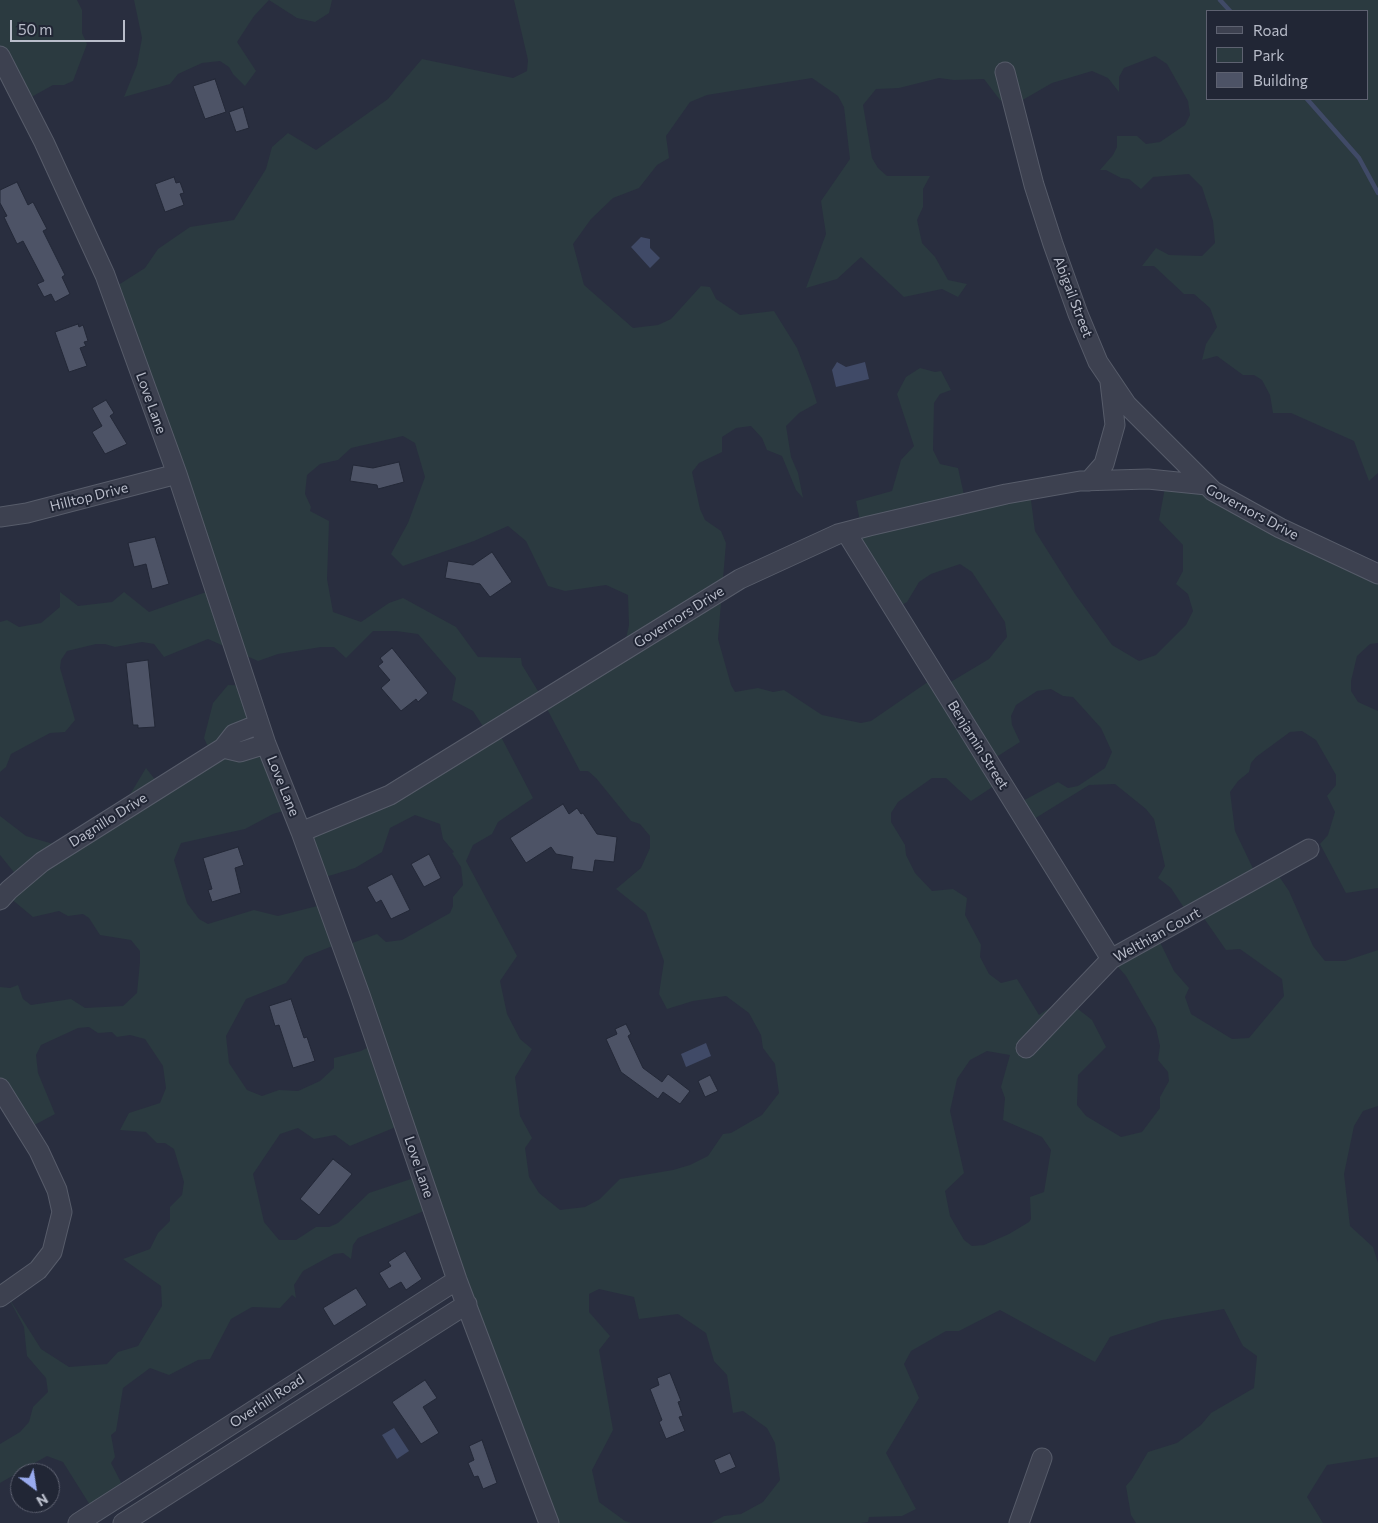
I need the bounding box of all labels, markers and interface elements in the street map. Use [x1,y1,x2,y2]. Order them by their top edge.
scale bar [12,10,128,42]
legend [1206,10,1368,100]
text: 50 m [18,20,52,38]
text: Road [1253,21,1288,39]
text: Park [1253,46,1284,64]
text: Building [1253,71,1308,89]
street label: Abigail Street [1050,254,1096,340]
street label: Love Lane [132,370,170,436]
street label: Hilltop Drive [48,479,130,515]
street label: Governors Drive [1203,480,1301,544]
street label: Governors Drive [631,583,727,651]
street label: Benjamin Street [944,698,1012,792]
street label: Love Lane [263,753,303,819]
street label: Dagnillo Drive [66,789,150,851]
street label: Welthian Court [1111,904,1203,966]
street label: Love Lane [401,1134,437,1200]
street label: Overhill Road [227,1371,307,1431]
north arrow [10,1463,60,1513]
text: N [34,1490,51,1510]

